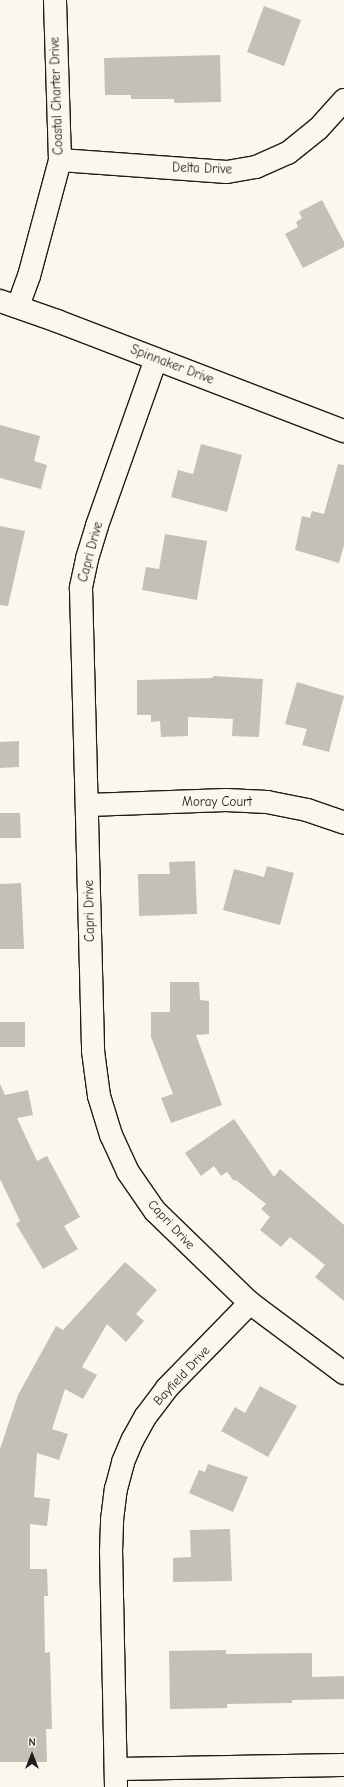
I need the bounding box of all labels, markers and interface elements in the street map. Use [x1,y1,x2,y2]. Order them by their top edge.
street label: Coastal Charter Drive [47,37,67,155]
street label: Delta Drive [172,160,232,178]
street label: Spinnaker Drive [128,342,216,388]
street label: Capri Drive [75,520,107,584]
street label: Moray Court [182,794,252,810]
street label: Capri Drive [82,880,98,942]
street label: Capri Drive [144,1197,198,1253]
street label: Bayfield Drive [150,1343,214,1409]
north arrow [12,1735,52,1775]
text: N [28,1736,36,1749]

